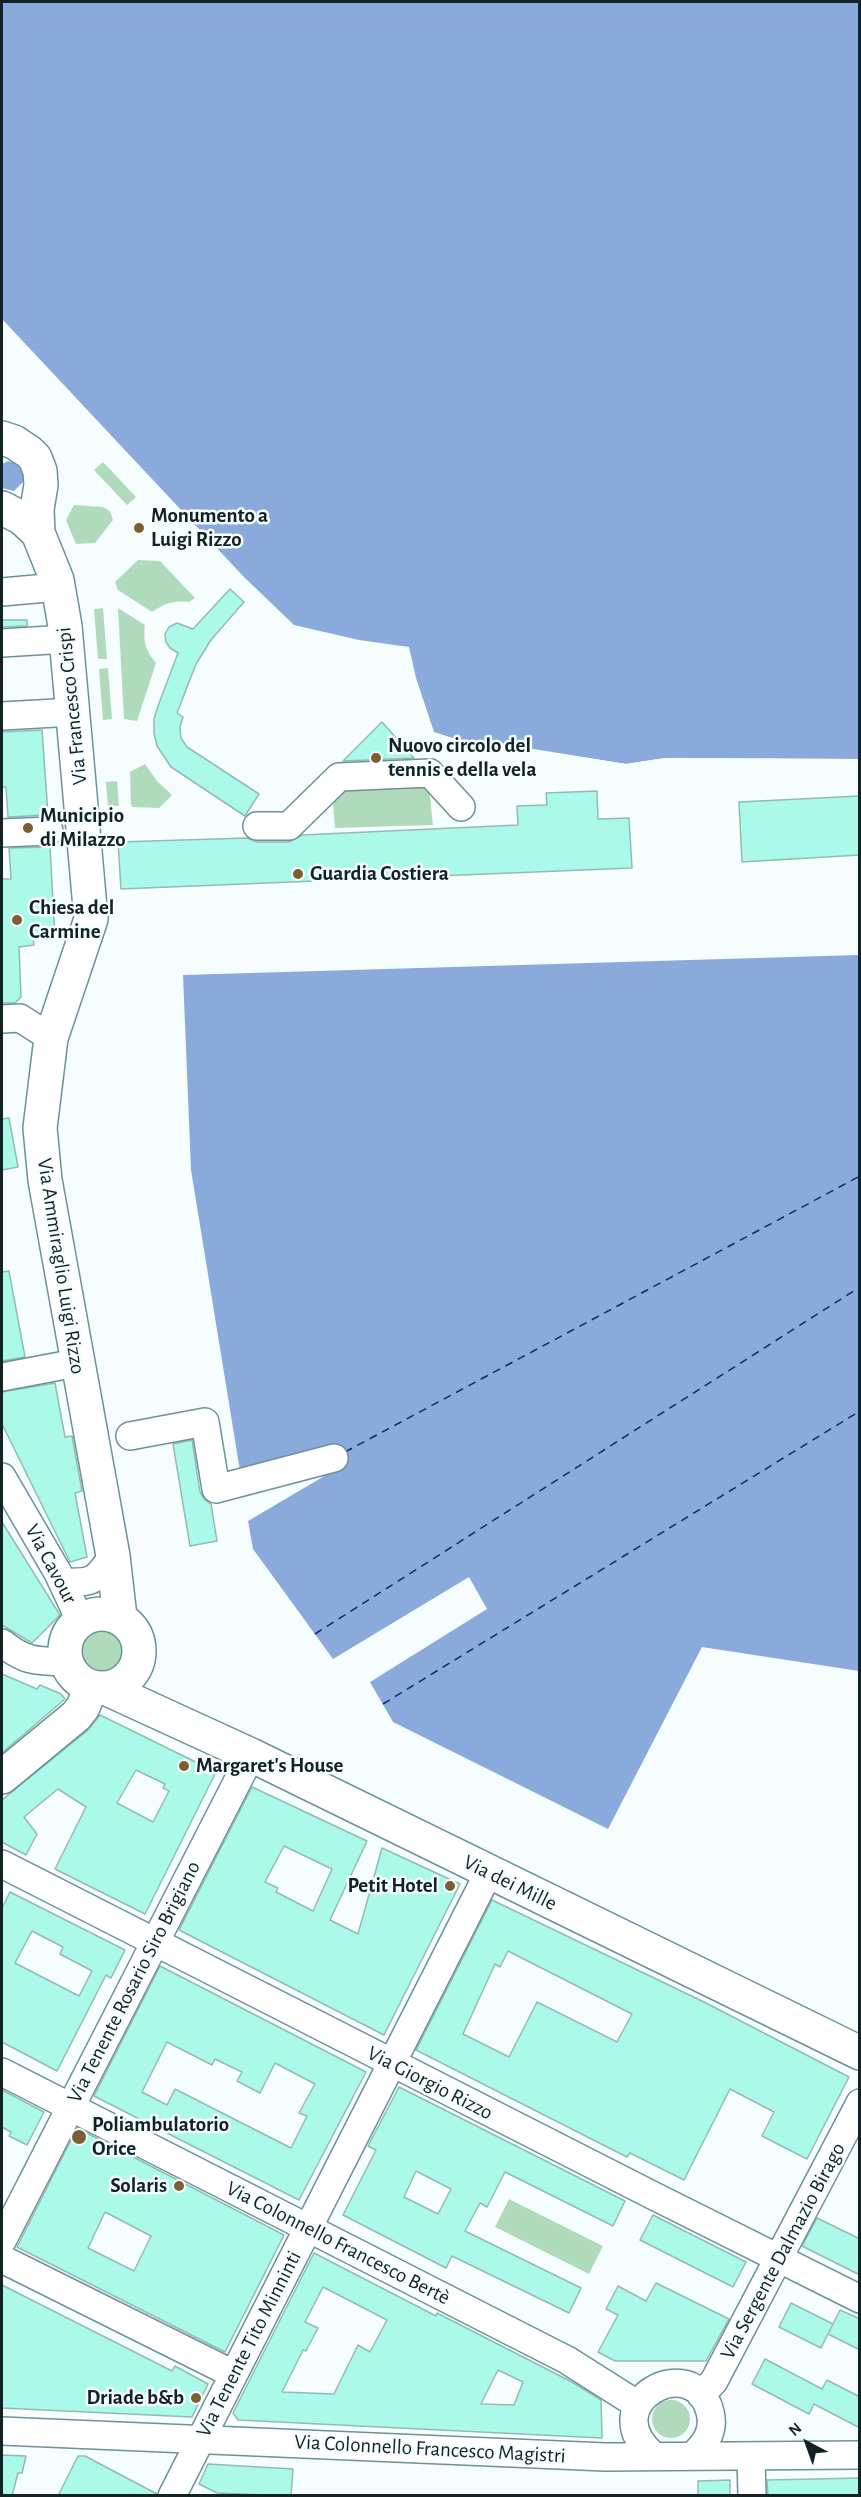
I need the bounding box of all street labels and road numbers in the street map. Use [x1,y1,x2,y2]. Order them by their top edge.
street label: Via Francesco Crispi [51,626,93,786]
street label: Via Ammiraglio Luigi Rizzo [31,1156,91,1376]
street label: Via Cavour [20,1520,82,1608]
street label: Via dei Mille [459,1850,561,1916]
street label: Via Tenente Rosario Siro Brigiano [62,1857,206,2107]
street label: Via Giorgio Rizzo [363,2040,497,2126]
street label: Via Sergente Dalmazio Birago [715,2138,851,2364]
street label: Via Colonnello Francesco Bertè [222,2176,454,2310]
street label: Via Tenente Tito Minninti [191,2247,307,2441]
street label: Via Colonnello Francesco Magistri [294,2429,566,2469]

